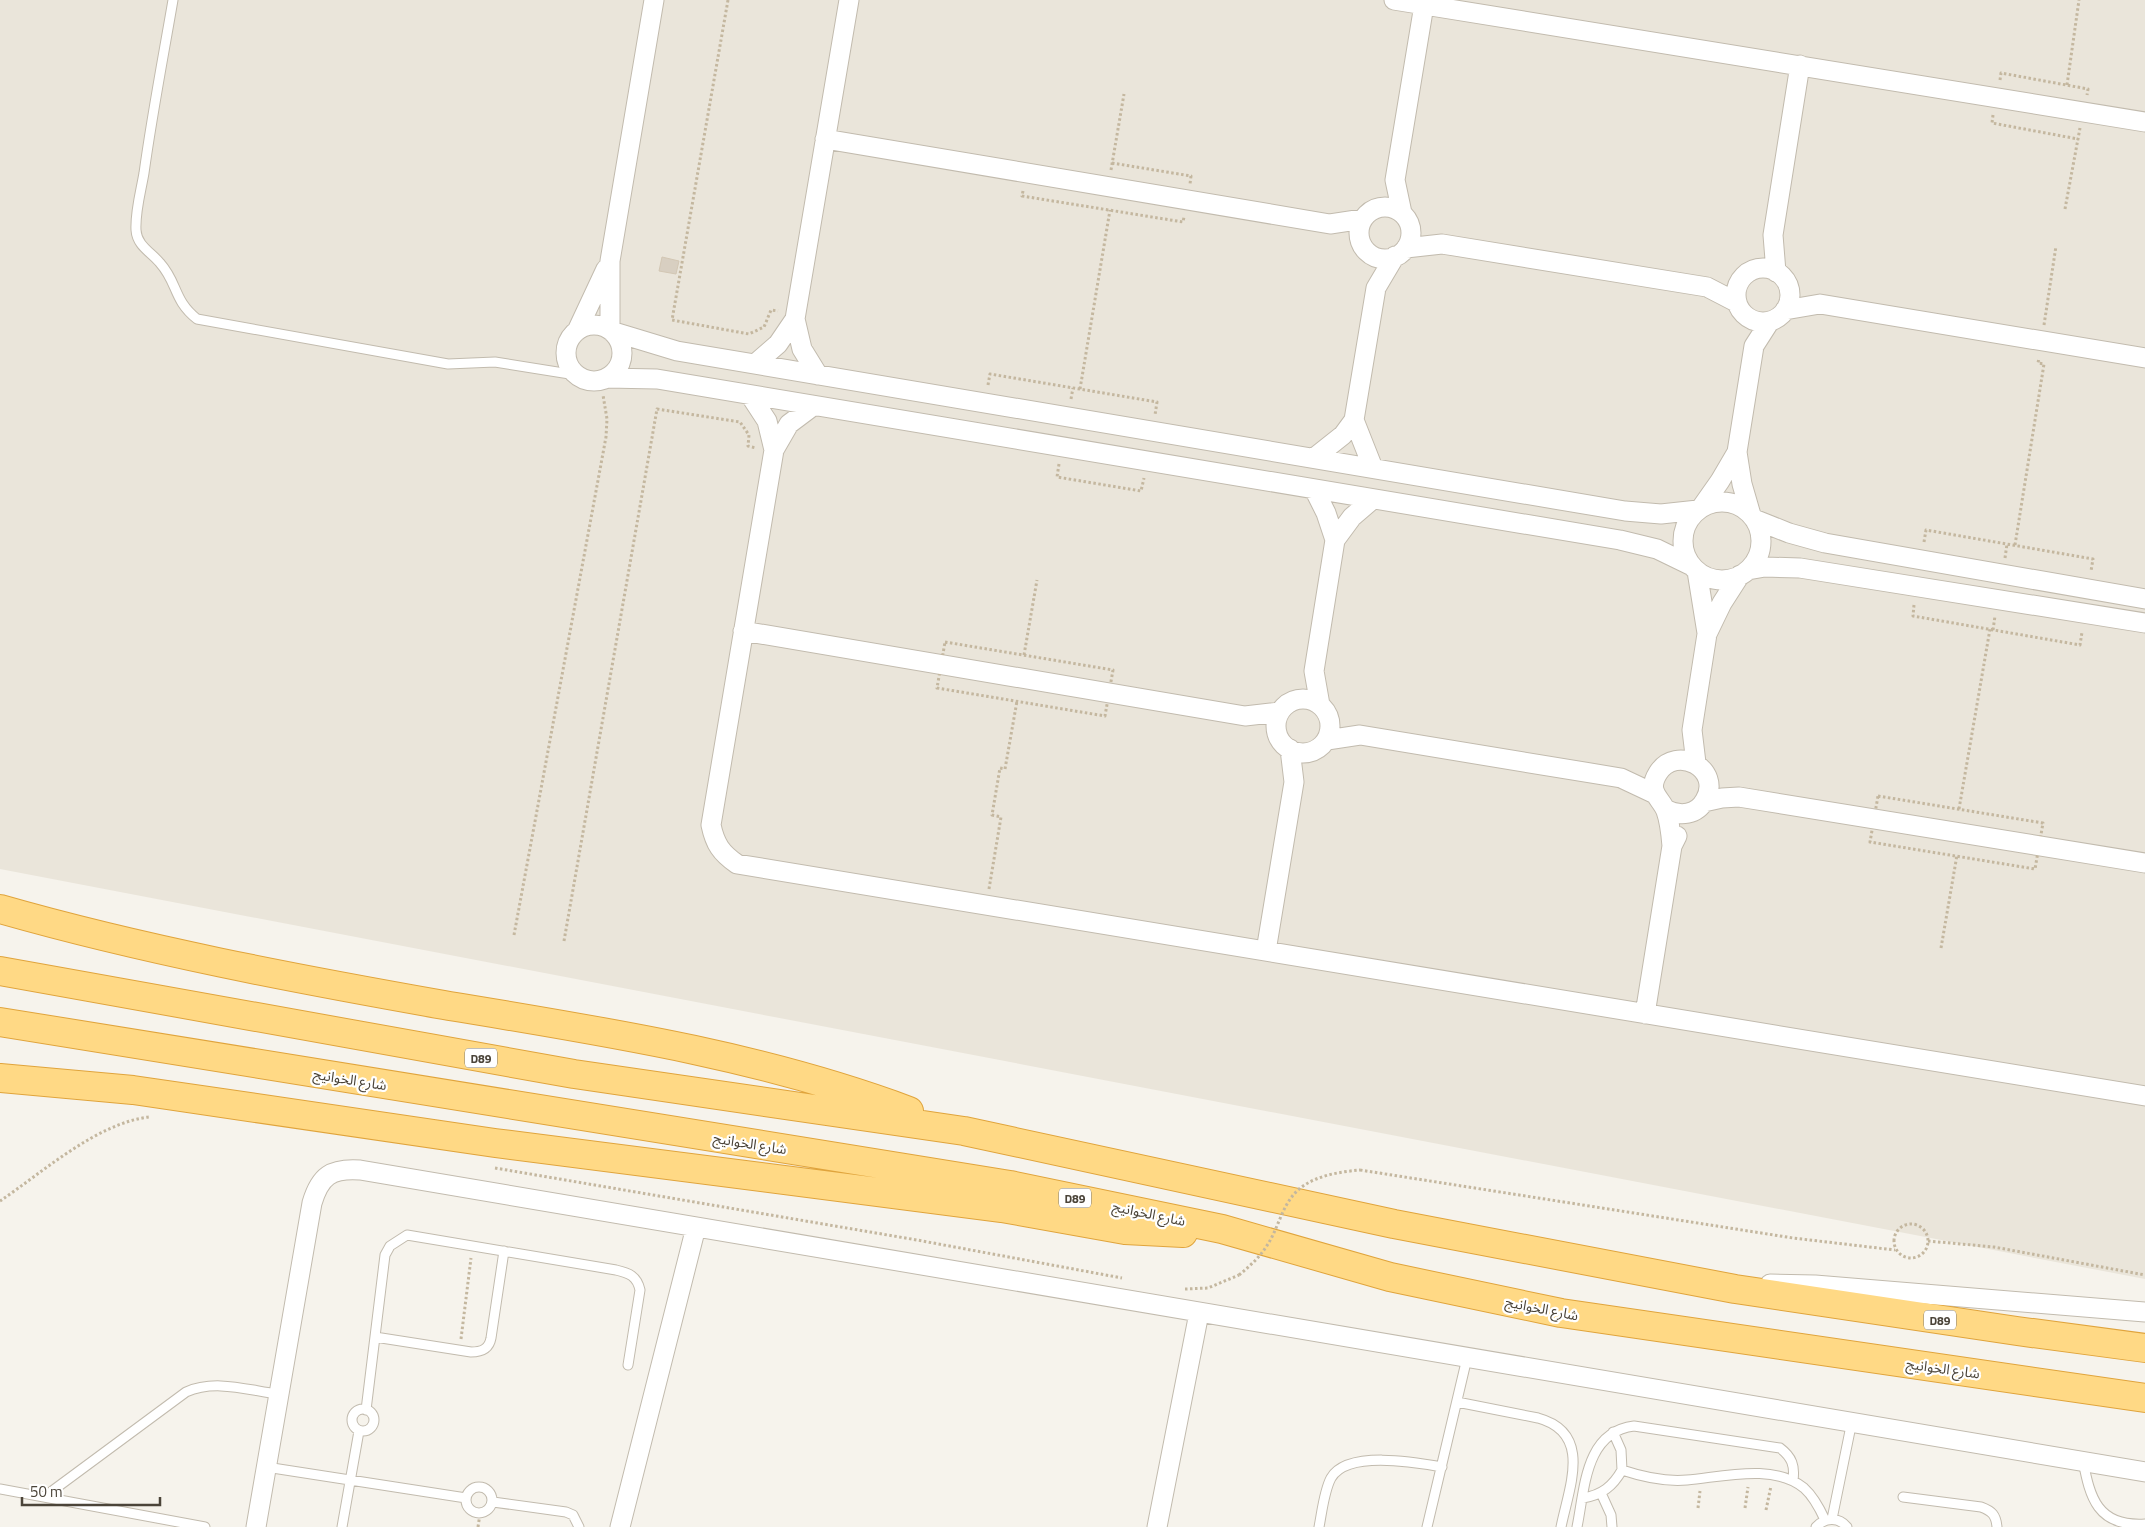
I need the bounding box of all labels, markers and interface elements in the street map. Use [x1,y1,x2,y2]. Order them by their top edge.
road number: D89 [465,1048,497,1068]
street label: شارع الخوانيج [312,1063,388,1096]
street label: شارع الخوانيج [712,1127,788,1160]
road number: D89 [1059,1188,1091,1208]
street label: شارع الخوانيج [1110,1195,1188,1232]
street label: شارع الخوانيج [1503,1291,1580,1326]
road number: D89 [1924,1310,1956,1330]
street label: شارع الخوانيج [1905,1352,1981,1385]
scale bar [22,1474,160,1506]
text: 50 m [30,1480,63,1503]

